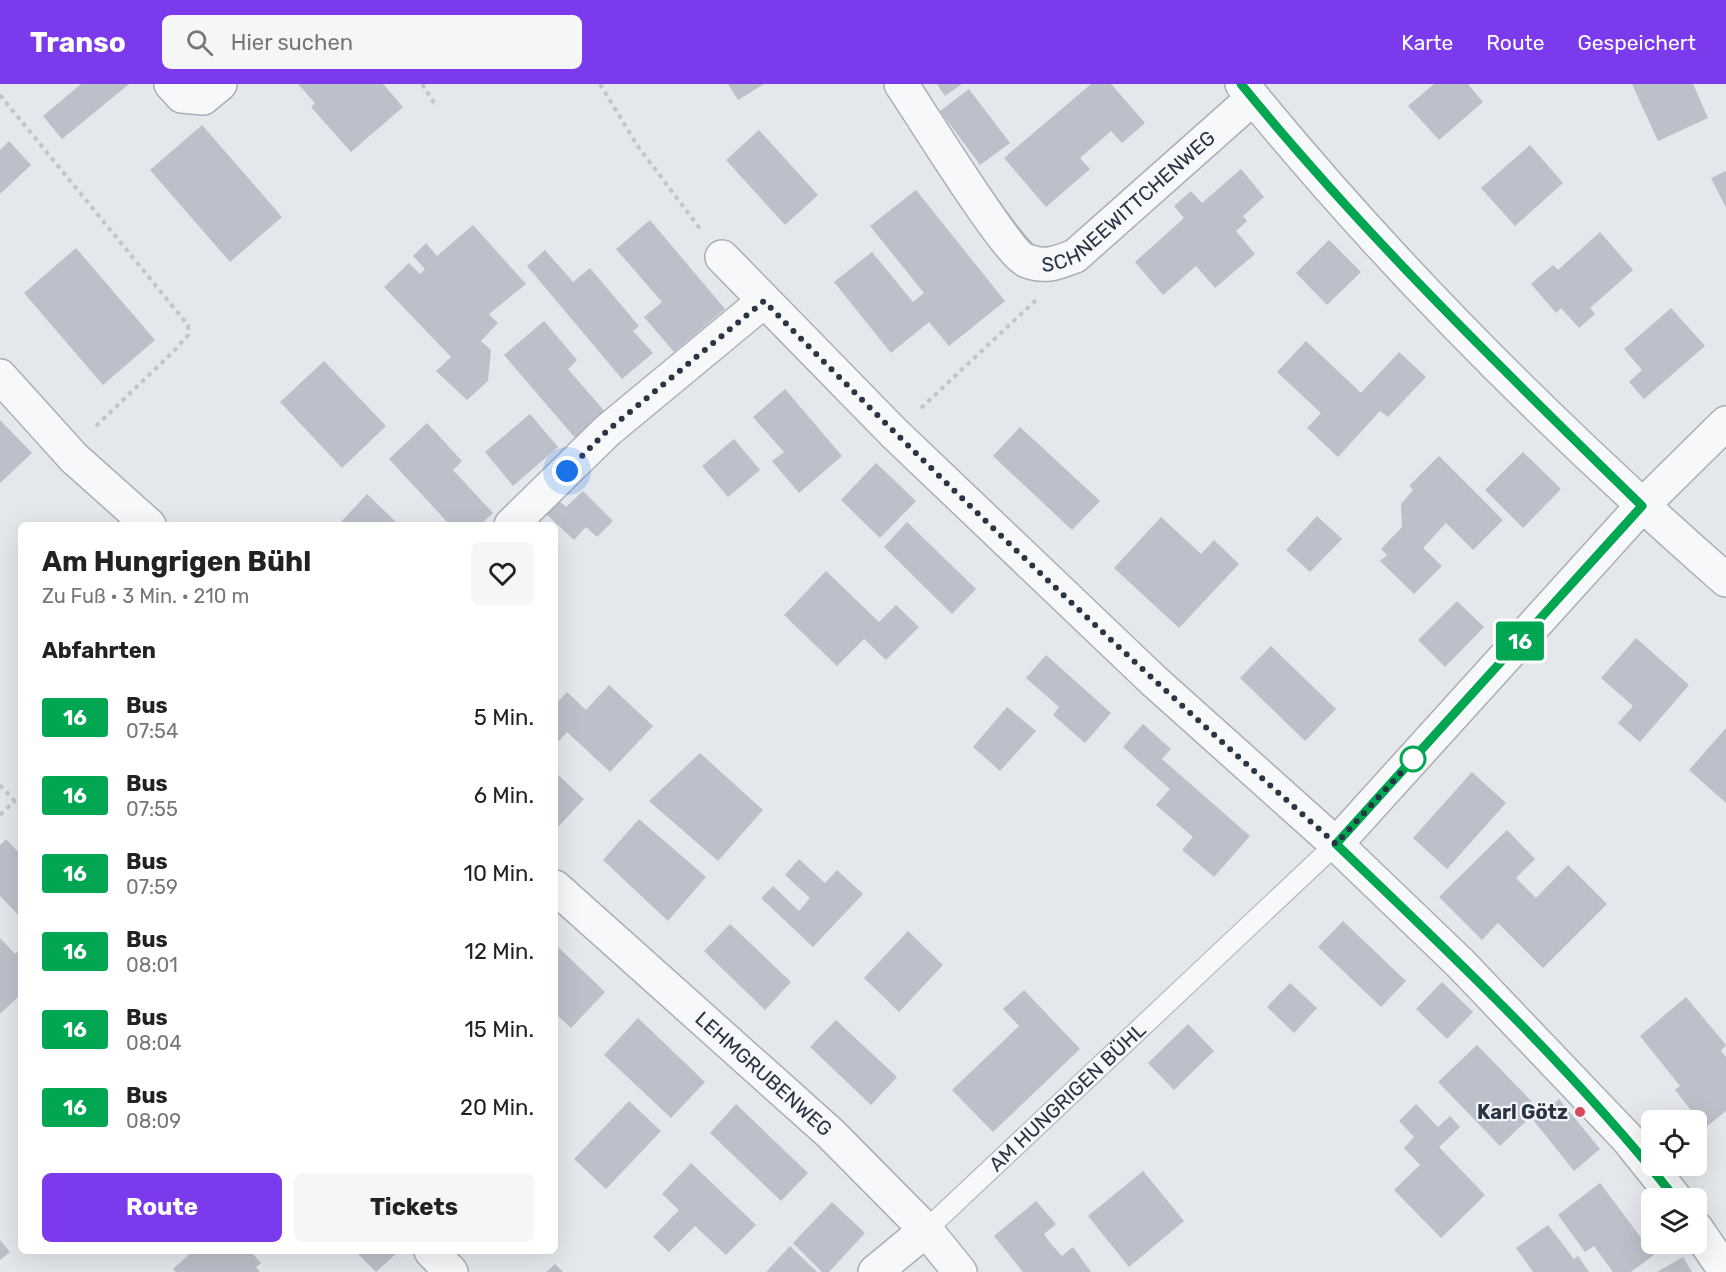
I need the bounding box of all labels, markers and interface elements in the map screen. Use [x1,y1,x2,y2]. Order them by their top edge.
search box [162,15,582,69]
text: Transo [30,26,126,59]
icon: search [183,26,216,59]
text: Hier suchen [231,29,353,56]
text: Karte [1401,30,1453,55]
text: Route [1486,30,1545,55]
text: Gespeichert [1578,30,1696,55]
street label: SCHNEEWITTCHENWEG [1041,125,1220,277]
your location [552,456,582,486]
button: heart [471,542,534,605]
text: Am Hungrigen Bühl [42,545,311,578]
text: Zu Fuß · 3 Min. · 210 m [42,584,249,608]
line badge: 16 [1493,622,1547,660]
text: 16 [1508,629,1532,654]
text: Abfahrten [42,637,156,664]
text: Bus [126,692,168,719]
text: 5 Min. [474,704,534,731]
text: 16 [63,705,87,730]
text: 07:54 [126,719,178,743]
unlabelled marker [1400,746,1426,772]
text: Bus [126,770,168,797]
text: 6 Min. [474,782,534,809]
text: 16 [63,783,87,808]
text: 07:55 [126,797,178,821]
text: Bus [126,848,168,875]
text: 10 Min. [464,860,534,887]
text: 16 [63,861,87,886]
text: 07:59 [126,875,178,899]
text: Bus [126,926,168,953]
text: 12 Min. [465,938,534,965]
text: 16 [63,939,87,964]
text: 08:01 [126,953,178,977]
text: Bus [126,1004,168,1031]
street label: LEHMGRUBENWEG [690,1006,837,1141]
text: 15 Min. [464,1016,534,1043]
text: 16 [63,1017,87,1042]
street label: AM HUNGRIGEN BÜHL [984,1018,1151,1176]
text: 08:04 [126,1031,182,1055]
text: Bus [126,1082,168,1109]
text: 20 Min. [460,1094,534,1121]
text: 16 [63,1095,87,1120]
place label: Karl Götz [1477,1100,1568,1124]
marker: Karl Götz [1573,1105,1587,1119]
text: 08:09 [126,1109,181,1133]
map controls [1641,1110,1707,1254]
button: locate [1641,1110,1707,1176]
button: Route [42,1173,282,1242]
button: Tickets [294,1173,534,1242]
button: layers [1641,1188,1707,1254]

